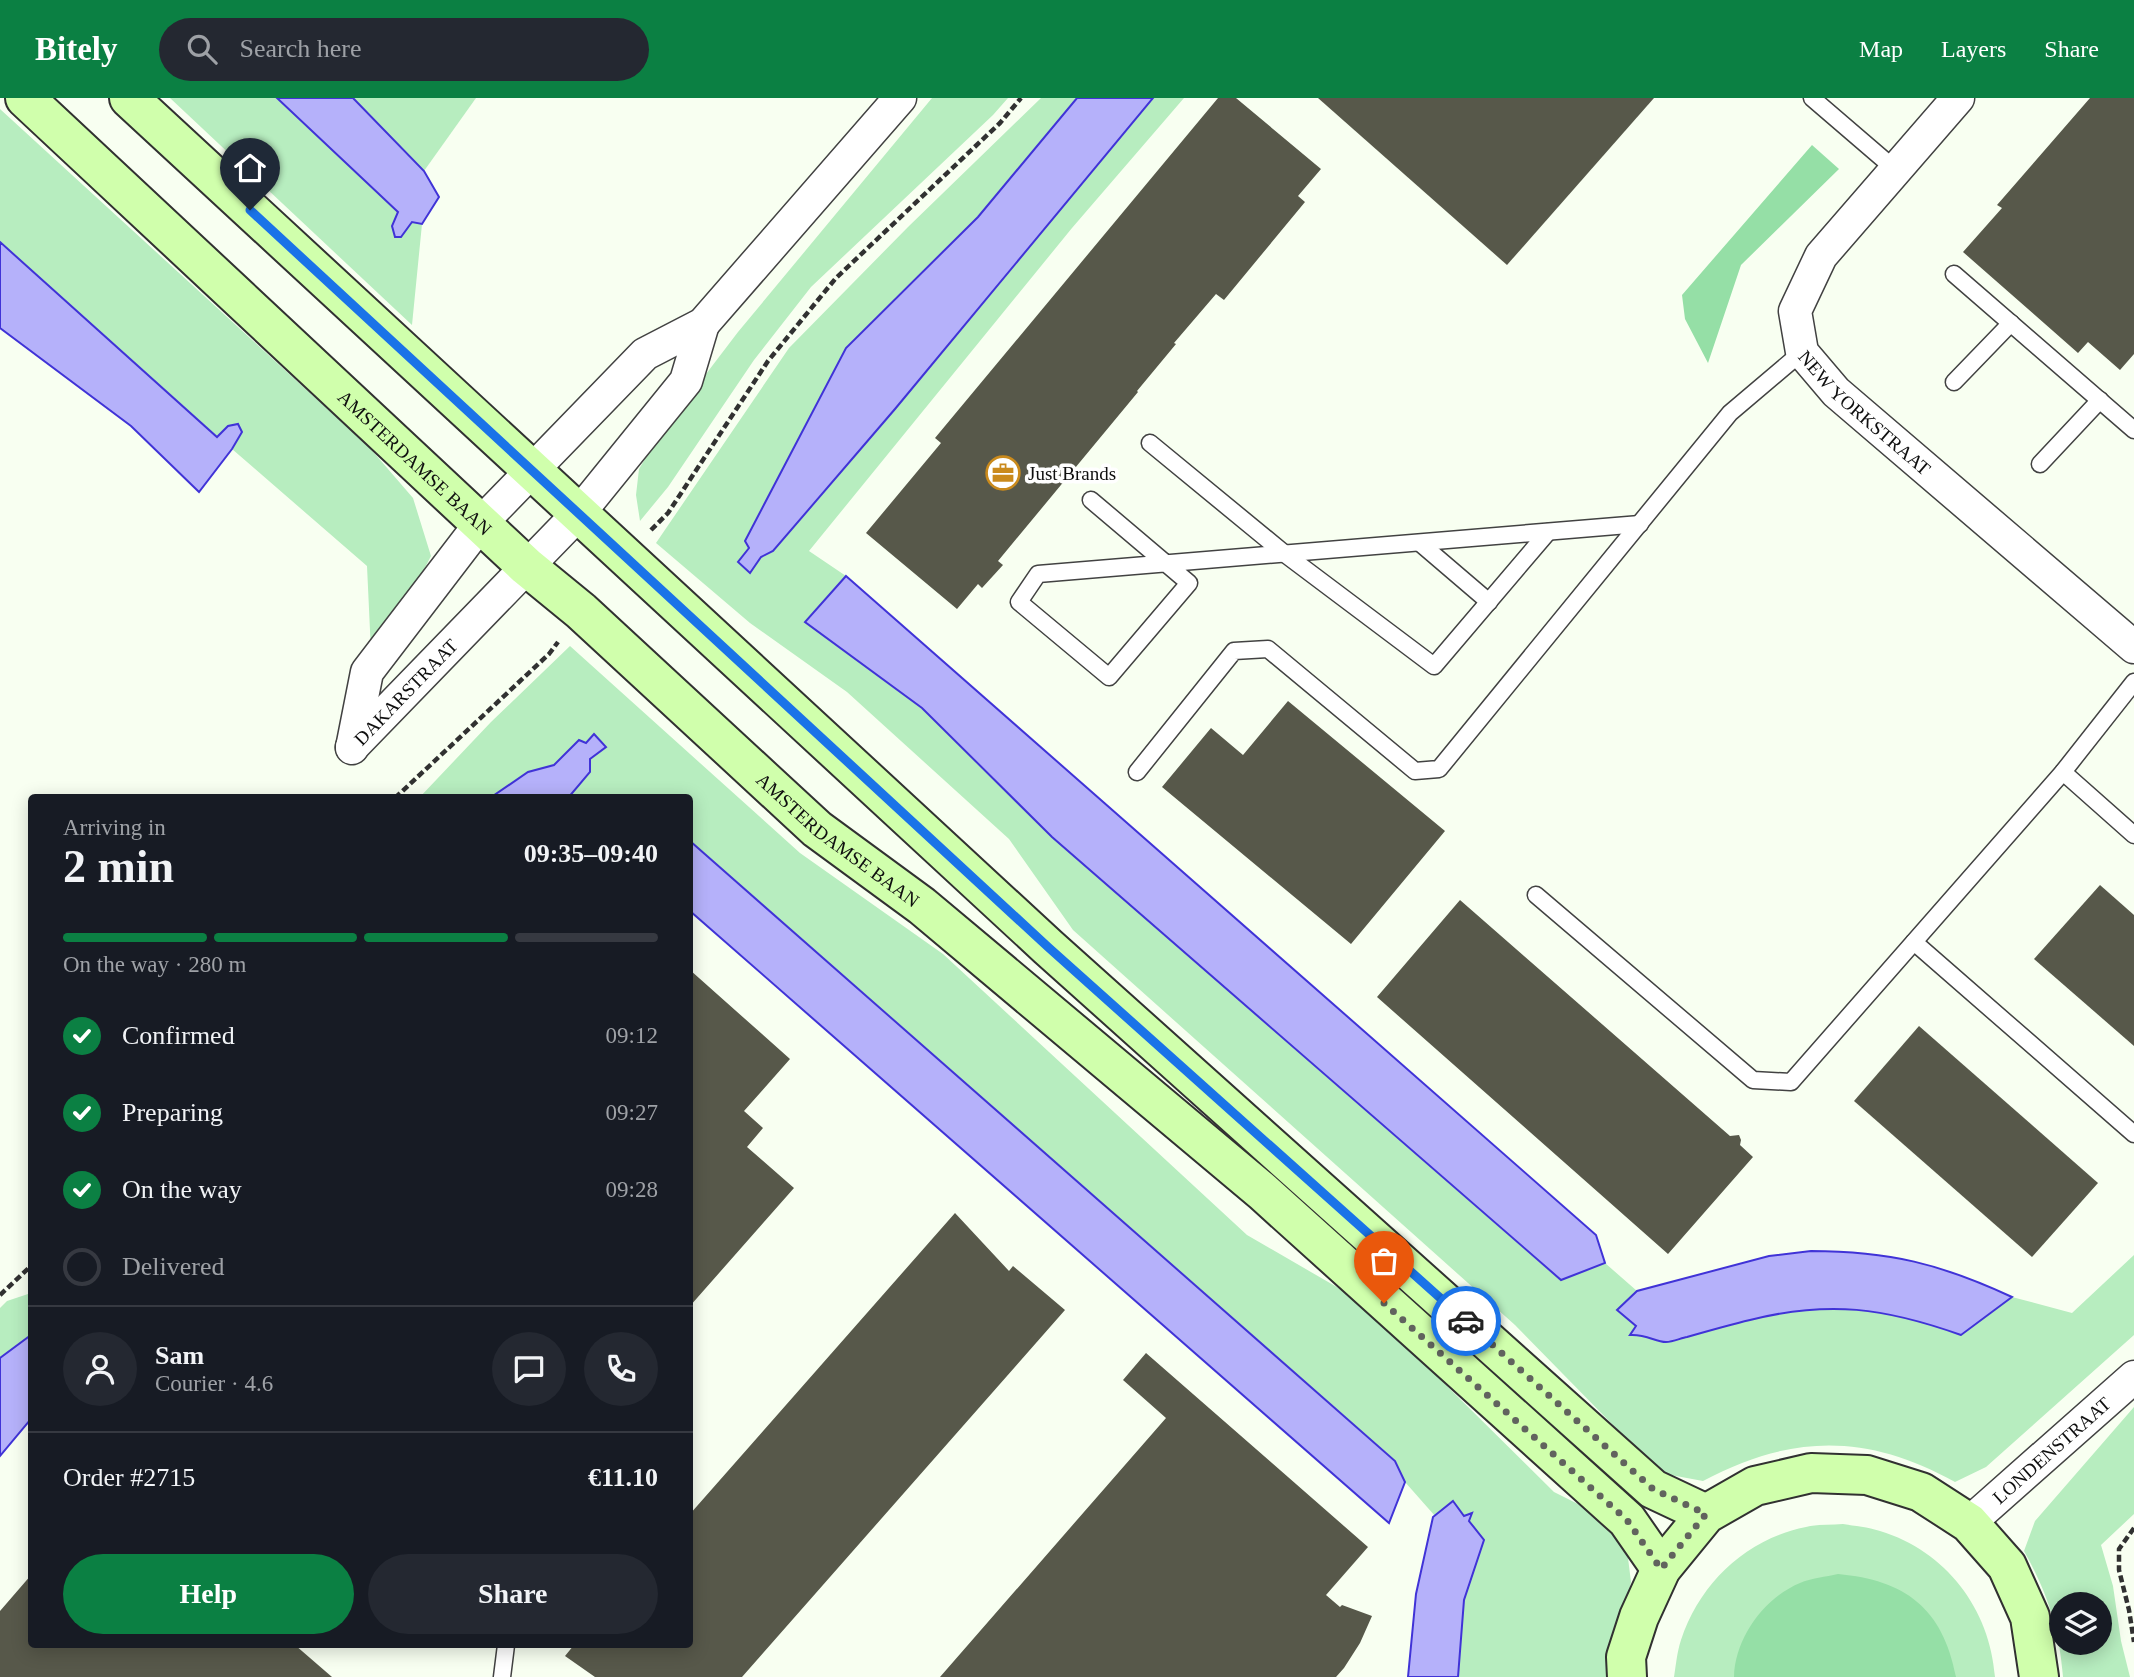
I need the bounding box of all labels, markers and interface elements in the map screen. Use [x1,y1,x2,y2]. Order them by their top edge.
search box [159,18,649,81]
icon: search [183,30,221,68]
text: Bitely [35,31,117,67]
text: Search here [239,34,361,63]
text: Map [1859,36,1903,62]
text: Layers [1941,36,2006,62]
text: Share [2044,36,2099,62]
pin [220,138,280,210]
icon: home [231,149,269,187]
street label: NEW YORKSTRAAT [1794,346,1935,479]
street label: AMSTERDAMSE BAAN [334,386,496,540]
office icon: Just Brands [984,454,1022,492]
place label: Just Brands [1028,463,1116,484]
street label: DAKARSTRAAT [350,634,462,749]
street label: AMSTERDAMSE BAAN [752,769,923,911]
text: Arriving in [63,815,166,840]
text: 09:35–09:40 [524,839,658,868]
text: 2 min [63,841,174,892]
text: On the way · 280 m [63,952,246,977]
icon: check [63,1017,101,1055]
text: Confirmed [122,1021,235,1050]
text: 09:12 [606,1023,658,1048]
icon: check [63,1094,101,1132]
text: Preparing [122,1098,223,1127]
text: 09:27 [606,1100,658,1125]
icon: check [63,1171,101,1209]
text: On the way [122,1175,242,1204]
text: 09:28 [606,1177,658,1202]
pin [1354,1231,1414,1303]
icon: bag [1365,1242,1403,1280]
text: Delivered [122,1252,225,1281]
courier [1431,1286,1501,1356]
icon: car [1447,1302,1485,1340]
button: person [63,1332,137,1406]
button: chat [492,1332,566,1406]
button: phone [584,1332,658,1406]
text: Sam [155,1341,204,1370]
text: Courier · 4.6 [155,1371,273,1396]
street label: LONDENSTRAAT [1989,1393,2115,1508]
text: Order #2715 [63,1463,195,1492]
text: €11.10 [588,1463,658,1492]
button: Help [63,1554,354,1634]
button: Share [368,1554,658,1634]
map controls [2049,1592,2112,1655]
button: layers [2049,1592,2112,1655]

